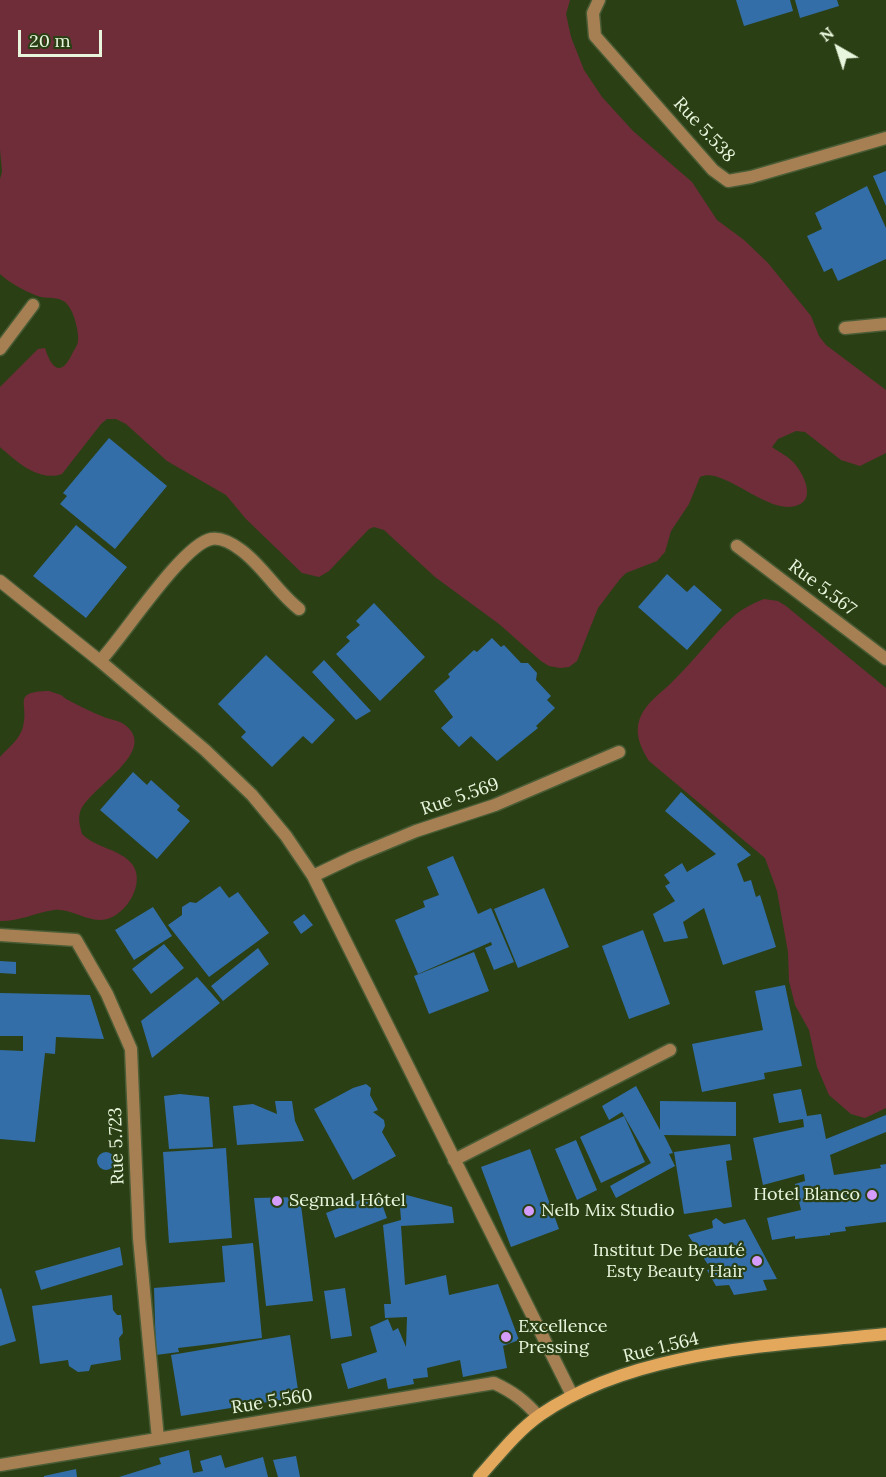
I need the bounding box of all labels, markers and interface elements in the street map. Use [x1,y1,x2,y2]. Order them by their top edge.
scale bar [21,18,105,56]
north arrow [808,18,868,78]
text: N [816,22,838,46]
text: 20 m [29,29,71,52]
street label: Rue 5.538 [669,93,739,167]
street label: Rue 5.567 [784,556,860,620]
street label: Rue 5.569 [418,774,502,820]
street label: Rue 5.723 [105,1107,129,1185]
place label: Hotel Blanco [753,1184,860,1206]
marker: Hotel Blanco [865,1188,879,1202]
place label: Segmad Hôtel [289,1190,406,1212]
marker: Segmad Hôtel [270,1194,284,1208]
place label: Nelb Mix Studio [541,1200,674,1222]
marker: Nelb Mix Studio [522,1204,536,1218]
place label: Institut De Beauté Esty Beauty Hair [593,1240,745,1282]
marker: Institut De Beauté Esty Beauty Hair [750,1254,764,1268]
place label: Excellence Pressing [518,1316,608,1358]
street label: Rue 1.564 [621,1328,701,1368]
marker: Excellence Pressing [499,1330,513,1344]
street label: Rue 5.560 [230,1385,314,1419]

